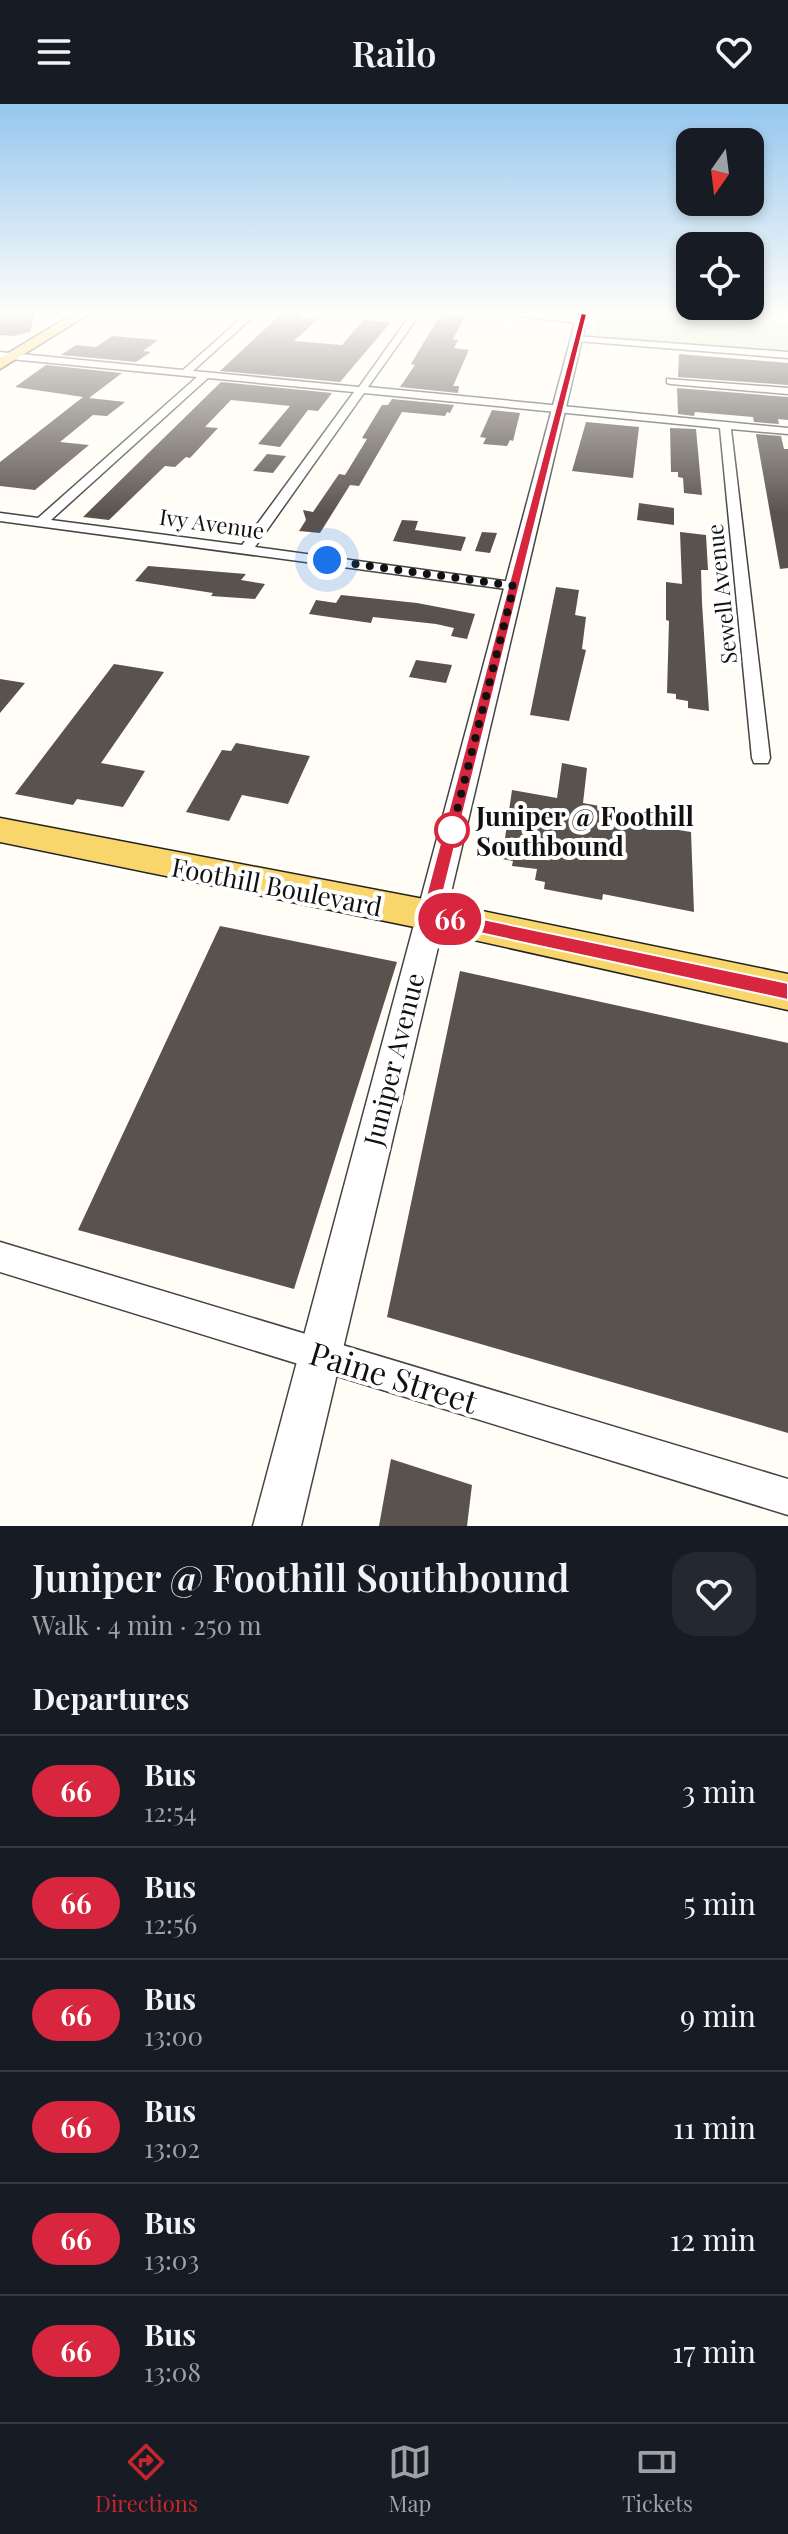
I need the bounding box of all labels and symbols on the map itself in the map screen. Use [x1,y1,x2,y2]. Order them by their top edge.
north arrow [676,128,764,216]
street label: Ivy Avenue [158,501,266,545]
street label: Sewell Avenue [699,522,743,666]
your location [307,540,347,580]
place label: Juniper @ Foothill Southbound [475,798,694,863]
marker: Juniper @ Foothill Southbound [435,813,469,847]
street label: Foothill Boulevard [169,848,385,924]
line badge: 66 [414,893,486,945]
street label: Juniper Avenue [354,969,431,1150]
street label: Paine Street [305,1330,484,1422]

